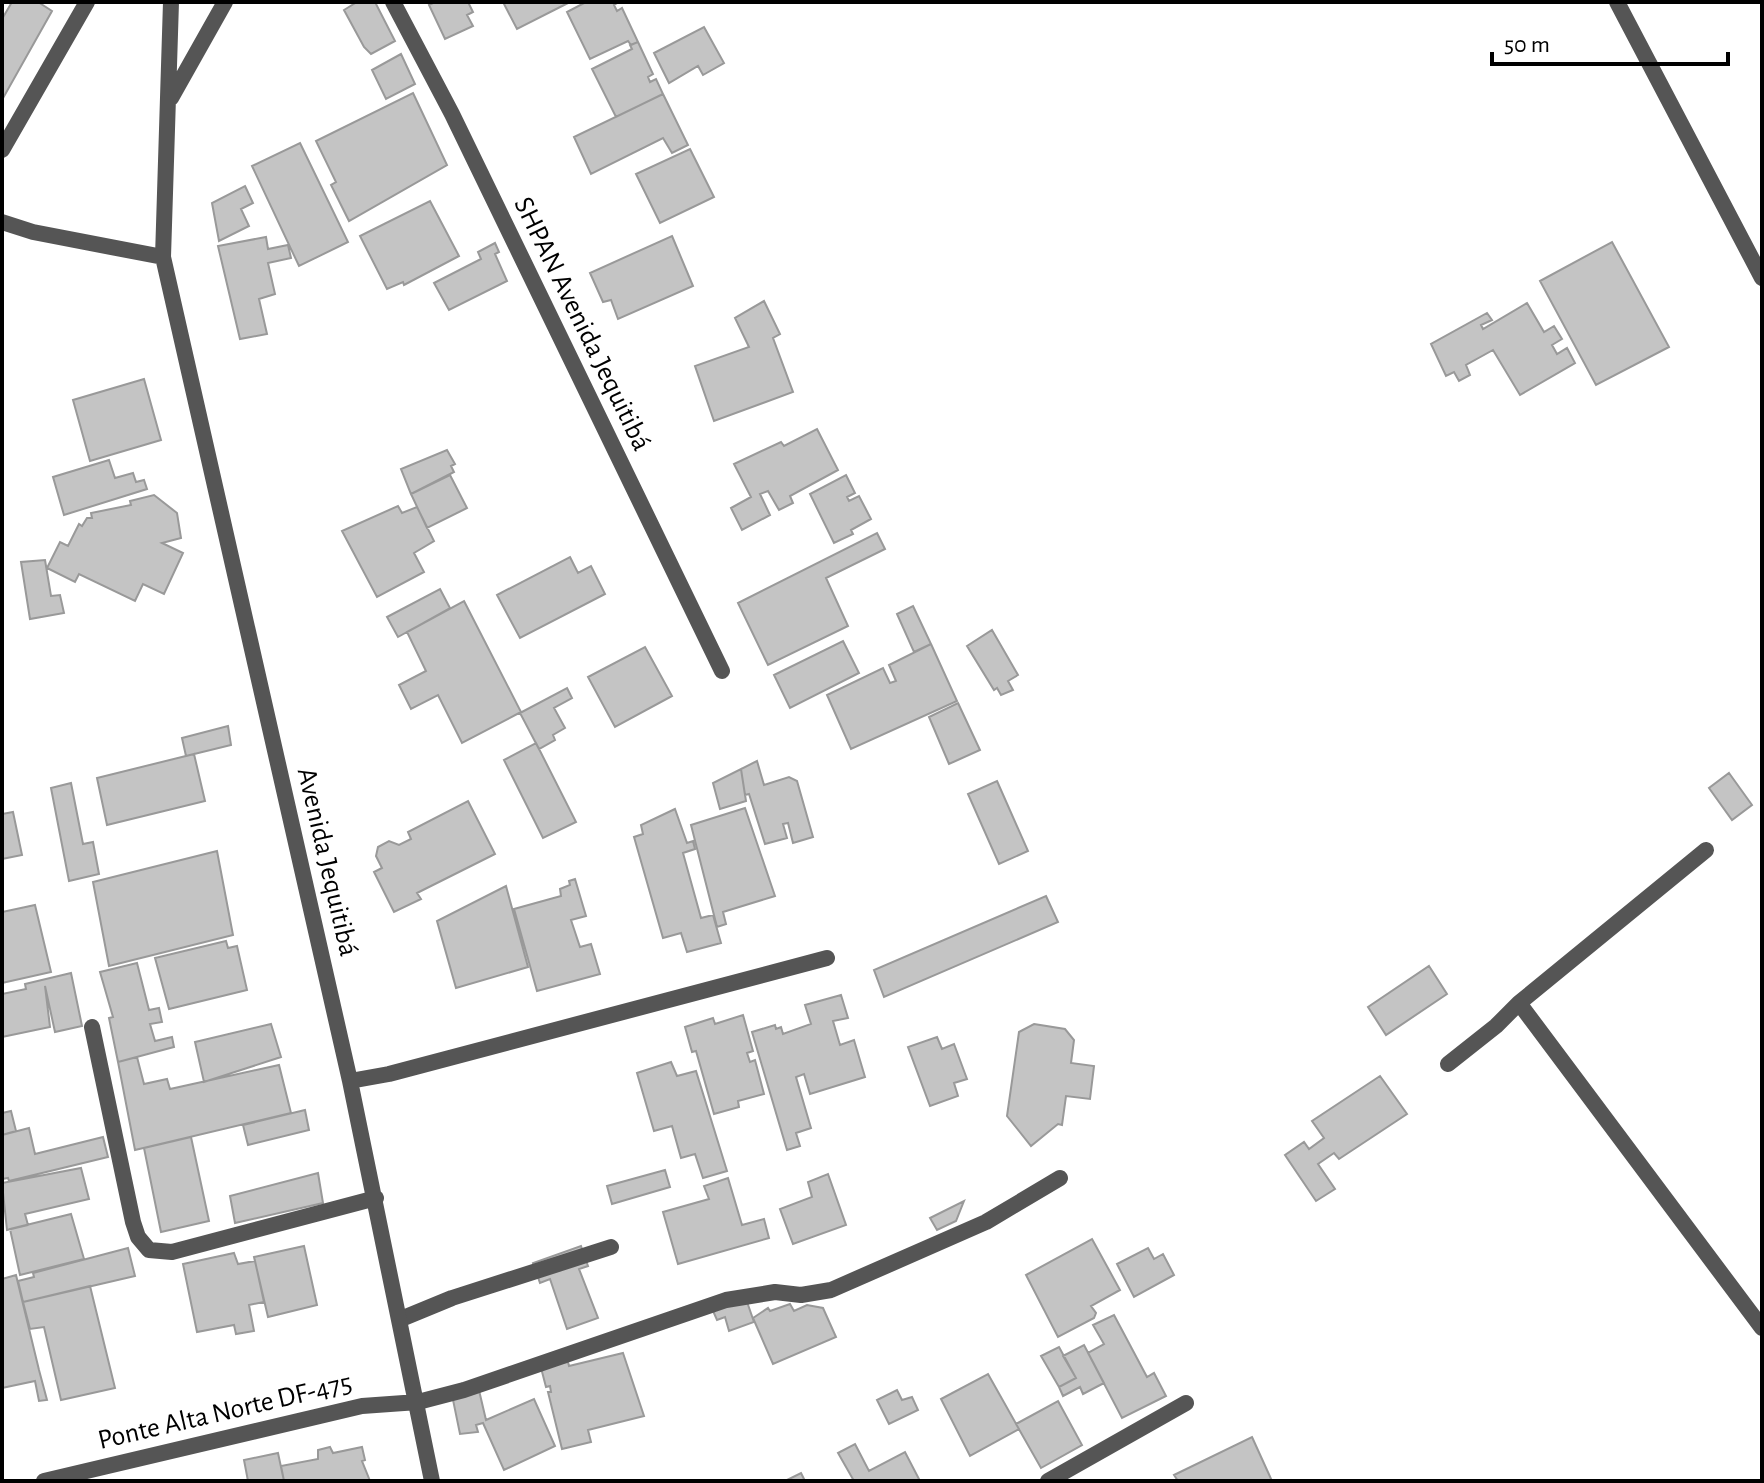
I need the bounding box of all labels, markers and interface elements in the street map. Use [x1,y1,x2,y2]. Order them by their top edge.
scale bar [1492,16,1728,66]
text: 50 m [1504,33,1550,57]
street label: SHPAN Avenida Jequitibá [508,193,656,455]
street label: Avenida Jequitibá [292,765,362,959]
street label: Ponte Alta Norte DF-475 [95,1369,355,1455]

